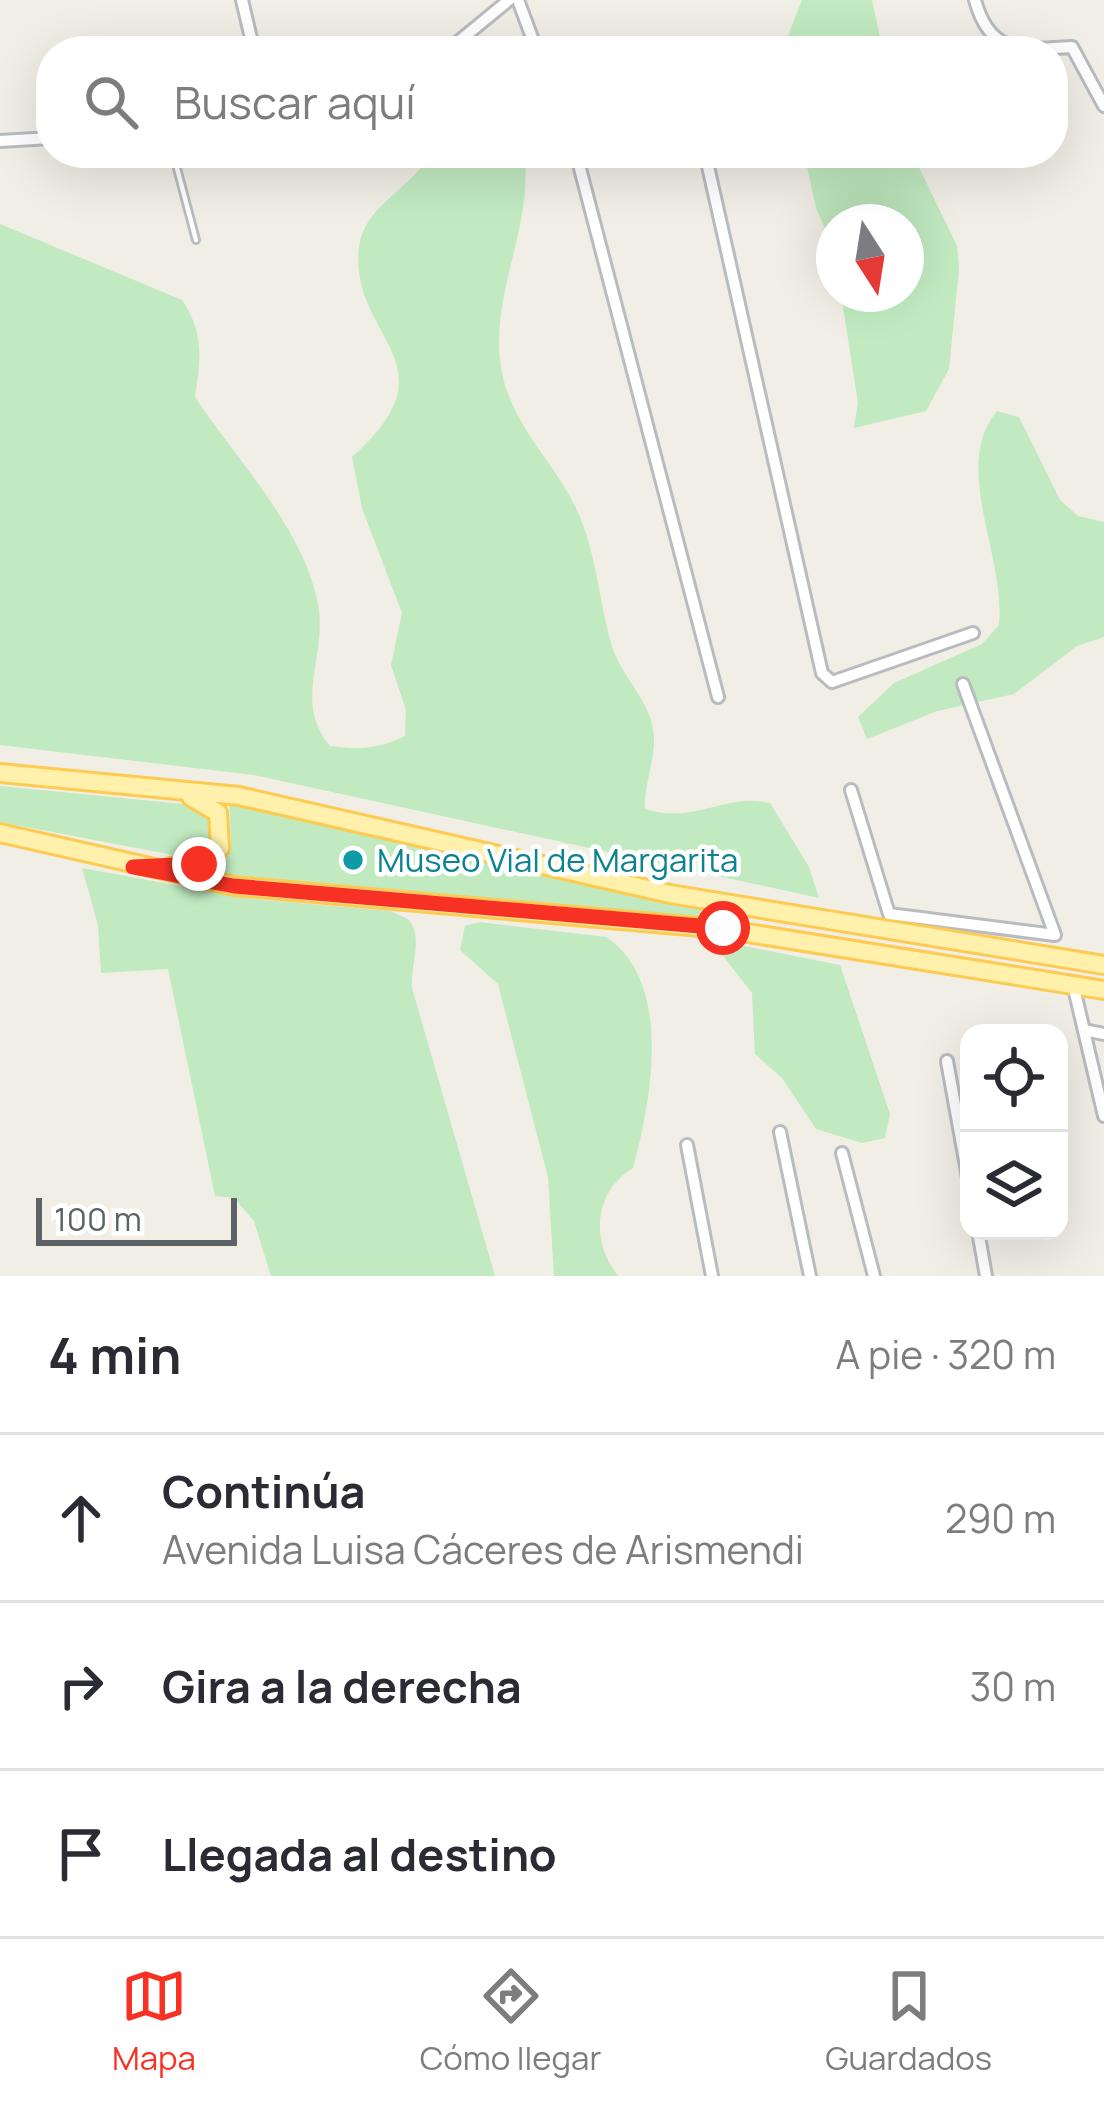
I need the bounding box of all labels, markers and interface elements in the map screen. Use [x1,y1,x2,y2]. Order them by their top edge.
search box [36,36,1068,168]
icon: search [78,69,144,135]
text: Buscar aquí [174,71,416,133]
north arrow [816,204,924,312]
route end [172,837,226,891]
place label: Museo Vial de Margarita [377,837,738,882]
marker: Museo Vial de Margarita [340,847,366,873]
route start [696,901,750,955]
map controls [960,1024,1068,1240]
button: locate [960,1024,1068,1132]
button: layers [960,1132,1068,1240]
scale bar [36,1192,237,1245]
text: 100 m [54,1196,142,1241]
text: 4 min [48,1320,181,1389]
text: A pie · 320 m [836,1327,1056,1381]
text: Continúa [162,1460,366,1522]
icon: ahead [48,1485,114,1551]
text: 290 m [945,1491,1056,1545]
text: Avenida Luisa Cáceres de Arismendi [162,1522,804,1576]
icon: right [48,1653,114,1719]
text: Gira a la derecha [162,1655,522,1717]
text: 30 m [970,1659,1056,1713]
icon: arrive [48,1821,114,1887]
text: Llegada al destino [162,1823,557,1885]
tab: Mapa [112,1963,196,2080]
tab: Cómo llegar [420,1963,601,2080]
tab: Guardados [825,1963,992,2080]

